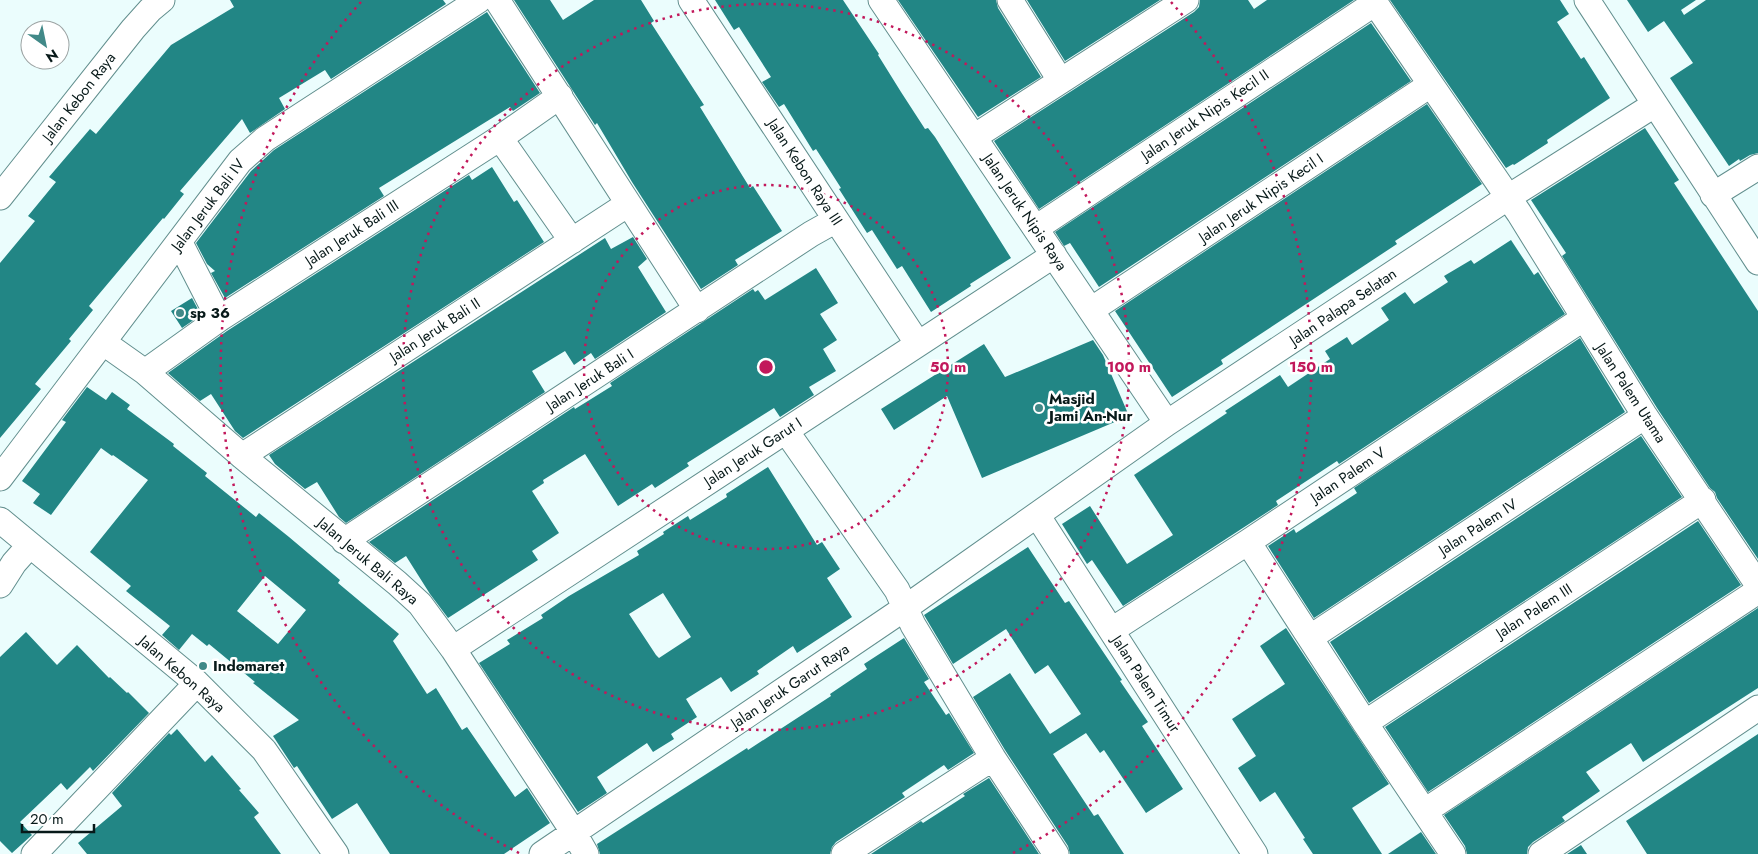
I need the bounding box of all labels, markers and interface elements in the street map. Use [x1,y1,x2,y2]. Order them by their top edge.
north arrow [20,20,70,70]
text: N [42,44,62,67]
street label: Jalan Kebon Raya [36,48,121,148]
street label: Jalan Jeruk Nipis Kecil II [1135,64,1273,167]
street label: Jalan Kebon Raya III [761,112,848,230]
street label: Jalan Jeruk Nipis Raya [976,147,1072,275]
street label: Jalan Jeruk Nipis Kecil I [1193,148,1328,249]
street label: Jalan Jeruk Bali IV [165,154,250,257]
street label: Jalan Jeruk Bali III [299,194,403,273]
street label: Jalan Palapa Selatan [1283,263,1401,352]
street label: Jalan Jeruk Bali II [384,292,485,369]
place label: sp 36 [190,302,230,324]
marker: sp 36 [174,307,186,319]
street label: Jalan Palem Utama [1589,337,1672,447]
street label: Jalan Jeruk Bali I [540,343,638,418]
text: 50 m [930,356,966,378]
text: 100 m [1107,356,1151,378]
text: 150 m [1289,356,1333,378]
centre of rings [757,358,775,376]
place label: Masjid Jami An-Nur [1046,388,1133,427]
marker: Masjid Jami An-Nur [1033,402,1045,414]
street label: Jalan Jeruk Garut I [698,412,806,493]
street label: Jalan Palem V [1304,442,1390,509]
street label: Jalan Palem IV [1433,493,1522,562]
street label: Jalan Jeruk Bali Raya [311,511,423,610]
street label: Jalan Palem III [1490,578,1577,645]
street label: Jalan Kebon Raya [132,629,230,718]
street label: Jalan Palem Timur [1105,629,1186,738]
street label: Jalan Jeruk Garut Raya [725,638,854,735]
place label: Indomaret [213,655,284,677]
marker: Indomaret [197,660,209,672]
scale bar [22,802,95,834]
text: 20 m [30,808,64,830]

